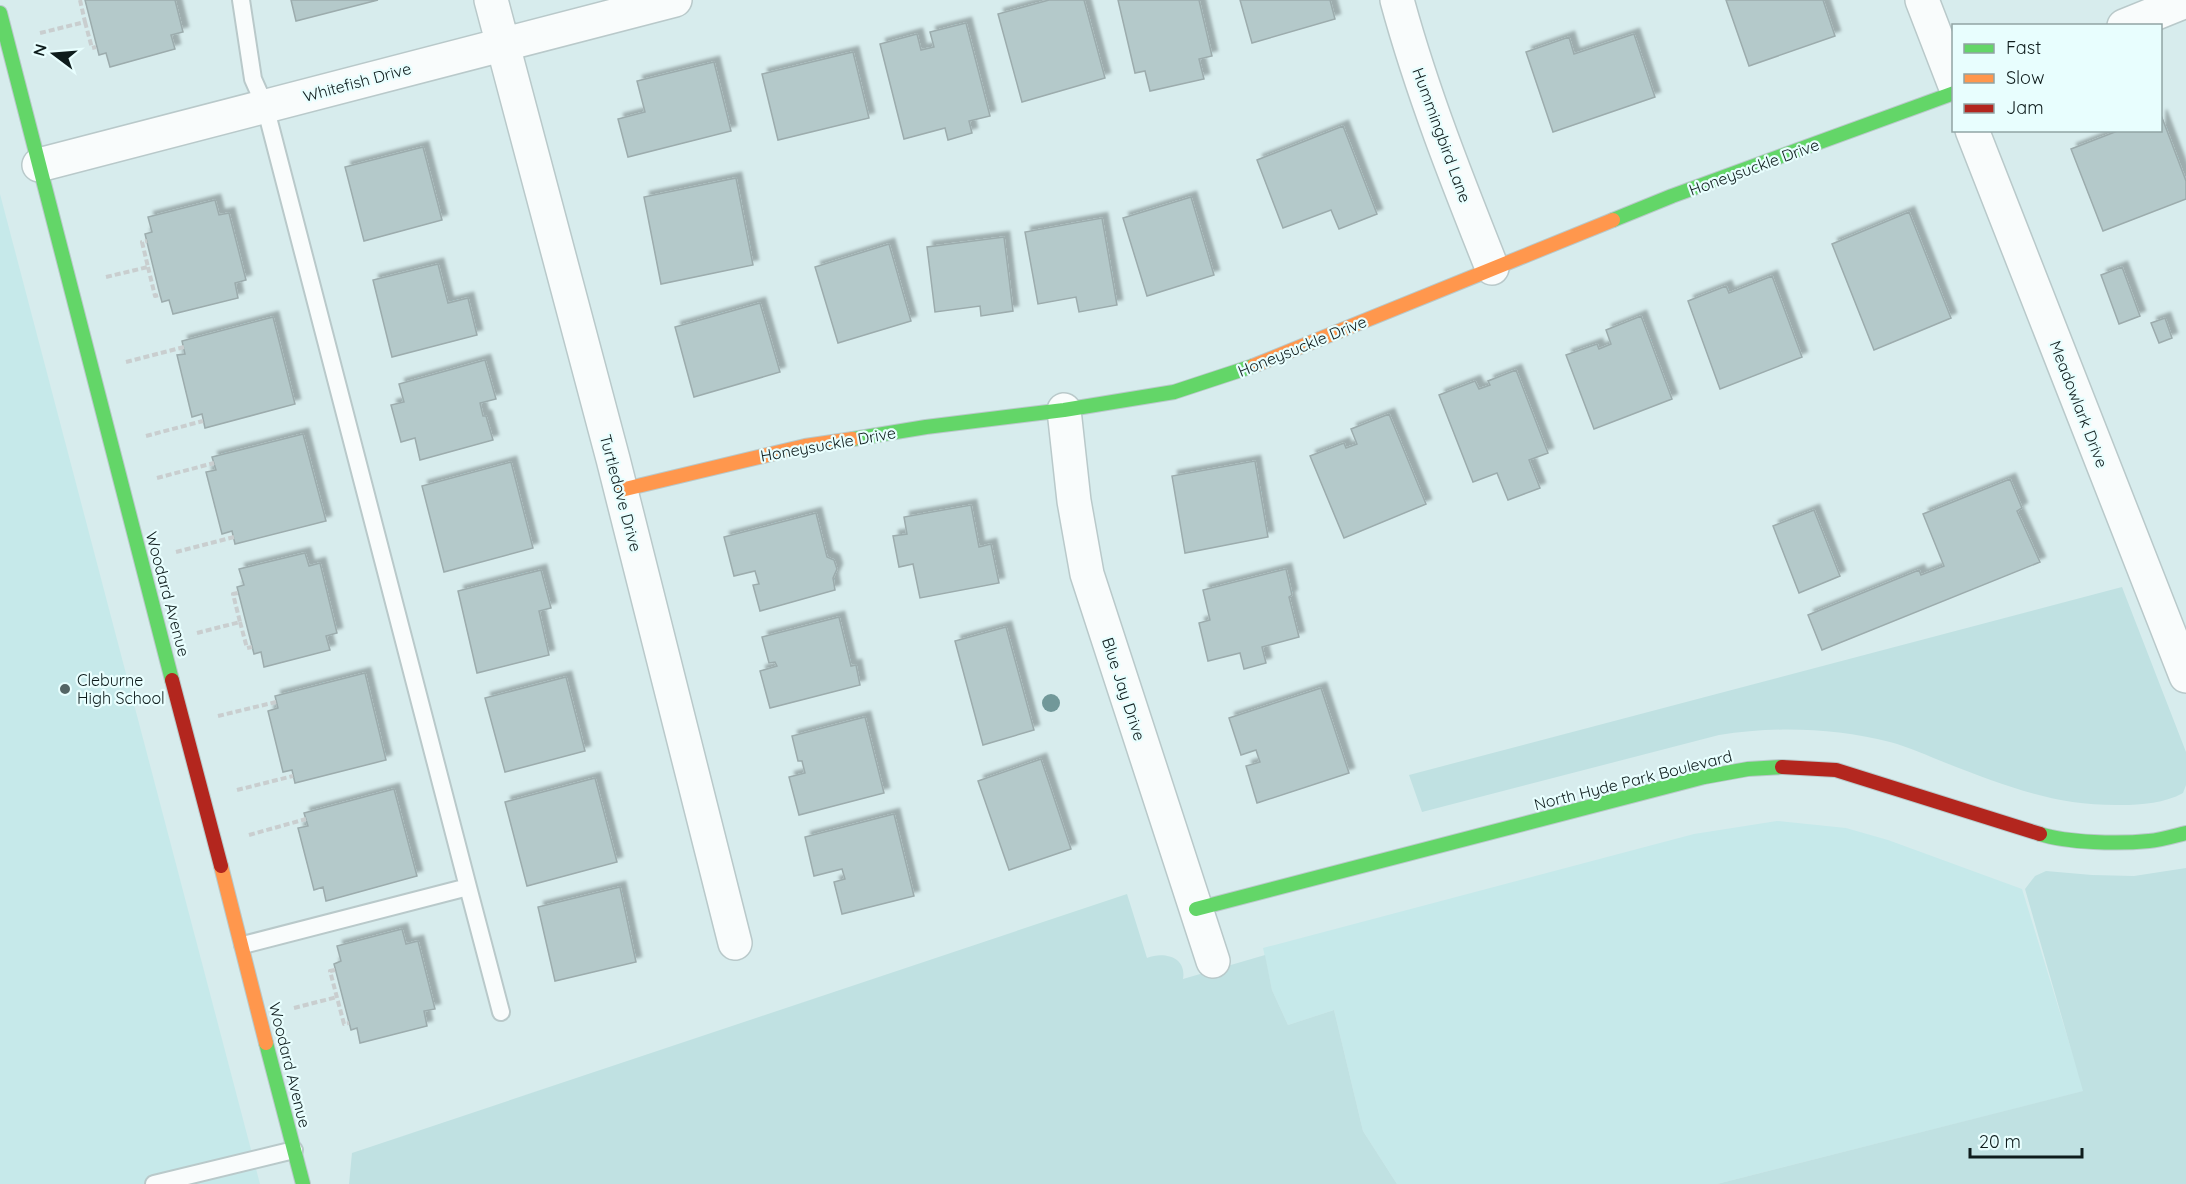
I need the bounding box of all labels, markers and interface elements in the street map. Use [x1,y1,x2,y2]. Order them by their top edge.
north arrow [24,24,84,84]
legend [1952,24,2162,132]
text: Fast [2006,36,2041,59]
text: N [28,41,51,58]
street label: Whitefish Drive [301,58,413,106]
street label: Hummingbird Lane [1408,65,1476,205]
text: Slow [2006,66,2044,89]
text: Jam [2006,96,2044,119]
street label: Honeysuckle Drive [1686,134,1822,200]
street label: Honeysuckle Drive [1235,311,1369,381]
street label: Meadowlark Drive [2046,338,2112,470]
street label: Honeysuckle Drive [759,422,897,466]
street label: Turtledove Drive [596,432,646,554]
street label: Woodard Avenue [142,529,194,659]
street label: Blue Jay Drive [1098,635,1150,743]
place label: Cleburne High School [77,670,165,708]
marker: Cleburne High School [58,682,72,696]
street label: North Hyde Park Boulevard [1532,746,1734,814]
street label: Woodard Avenue [265,1000,315,1130]
scale bar [1970,1121,2082,1159]
text: 20 m [1979,1130,2021,1153]

